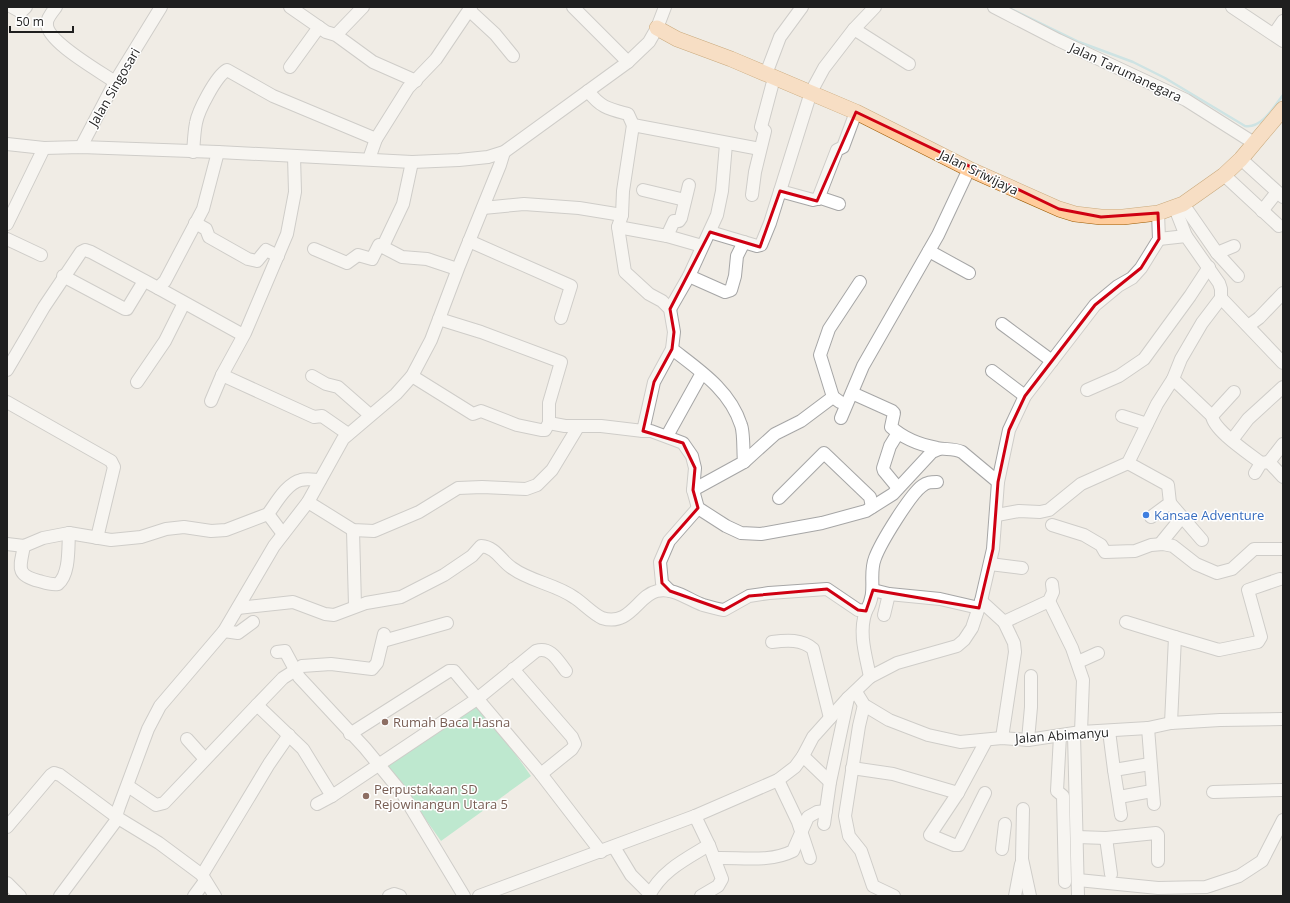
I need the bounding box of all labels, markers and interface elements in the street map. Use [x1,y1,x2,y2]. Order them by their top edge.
scale bar [10,8,73,34]
text: 50 m [16,13,44,30]
street label: Jalan Tarumanegara [1065,37,1185,106]
street label: Jalan Singosari [83,44,144,131]
street label: Jalan Sriwijaya [935,144,1022,199]
place label: Kansae Adventure [1154,506,1264,524]
marker: Kansae Adventure [1141,510,1151,520]
place label: Rumah Baca Hasna [393,713,510,731]
marker: Rumah Baca Hasna [380,717,390,727]
street label: Jalan Abimanyu [1013,723,1109,747]
place label: Perpustakaan SD Rejowinangun Utara 5 [374,780,508,813]
marker: Perpustakaan SD Rejowinangun Utara 5 [361,791,371,801]

